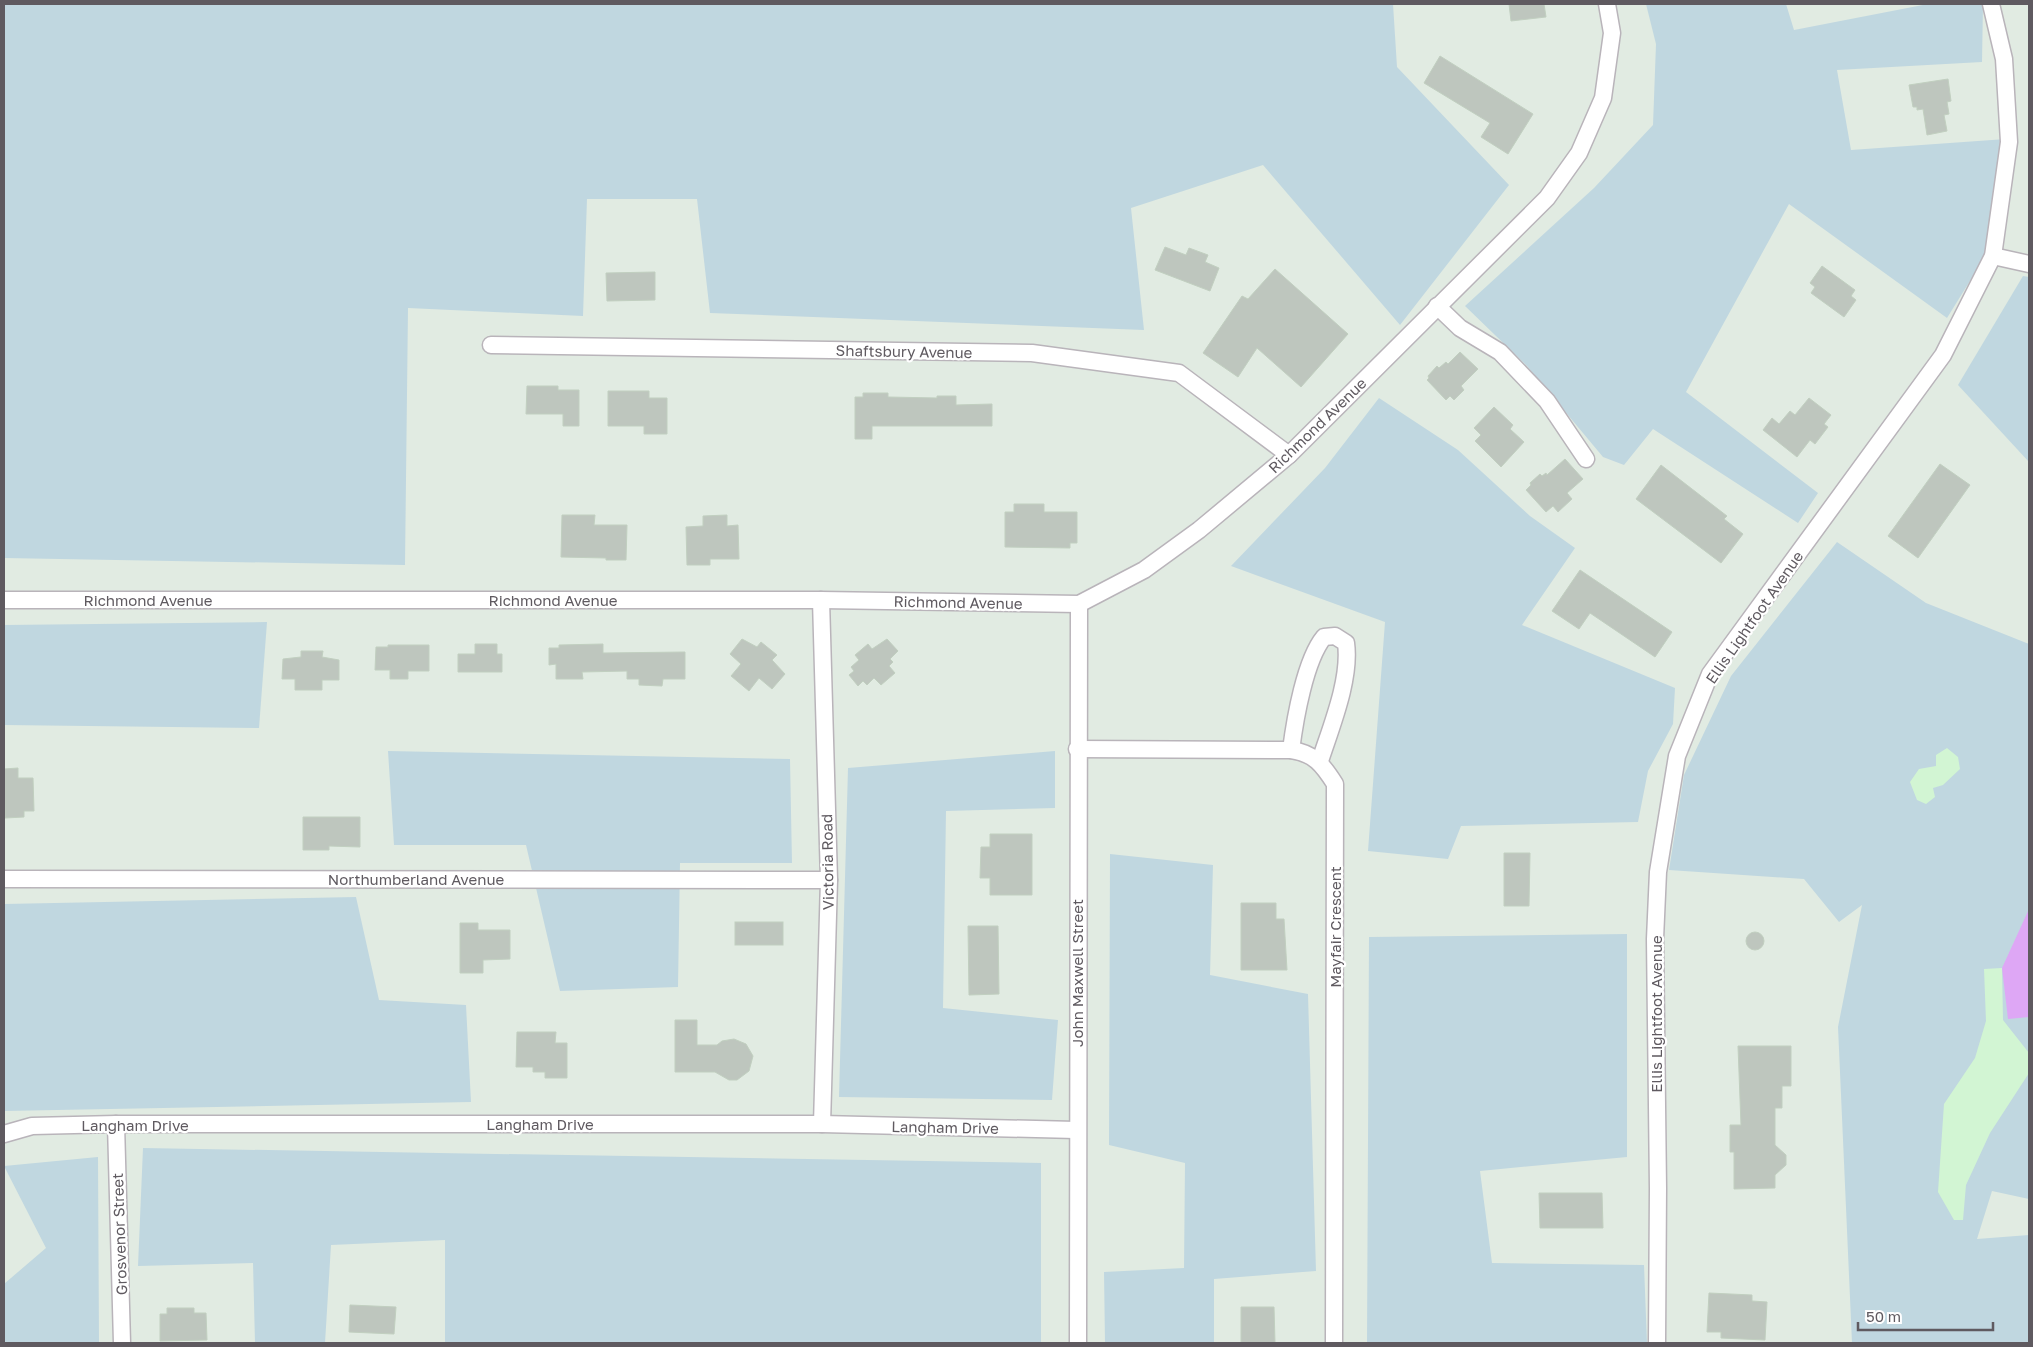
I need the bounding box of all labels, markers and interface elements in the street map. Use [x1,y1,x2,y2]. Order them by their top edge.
street label: Shaftsbury Avenue [836,341,973,361]
street label: Richmond Avenue [1264,373,1370,476]
street label: Ellis Lightfoot Avenue [1701,547,1807,687]
street label: Richmond Avenue [83,591,213,609]
street label: Richmond Avenue [488,591,618,609]
street label: Richmond Avenue [893,592,1023,612]
street label: Victoria Road [817,814,837,910]
street label: Mayfair Crescent [1326,866,1344,988]
street label: Northumberland Avenue [328,870,504,888]
street label: John Maxwell Street [1068,899,1086,1047]
street label: Ellis Lightfoot Avenue [1647,935,1665,1093]
street label: Langham Drive [486,1115,594,1133]
street label: Langham Drive [81,1116,189,1134]
street label: Langham Drive [891,1117,999,1137]
street label: Grosvenor Street [108,1173,130,1295]
scale bar [1858,1300,1993,1332]
text: 50 m [1866,1307,1901,1325]

